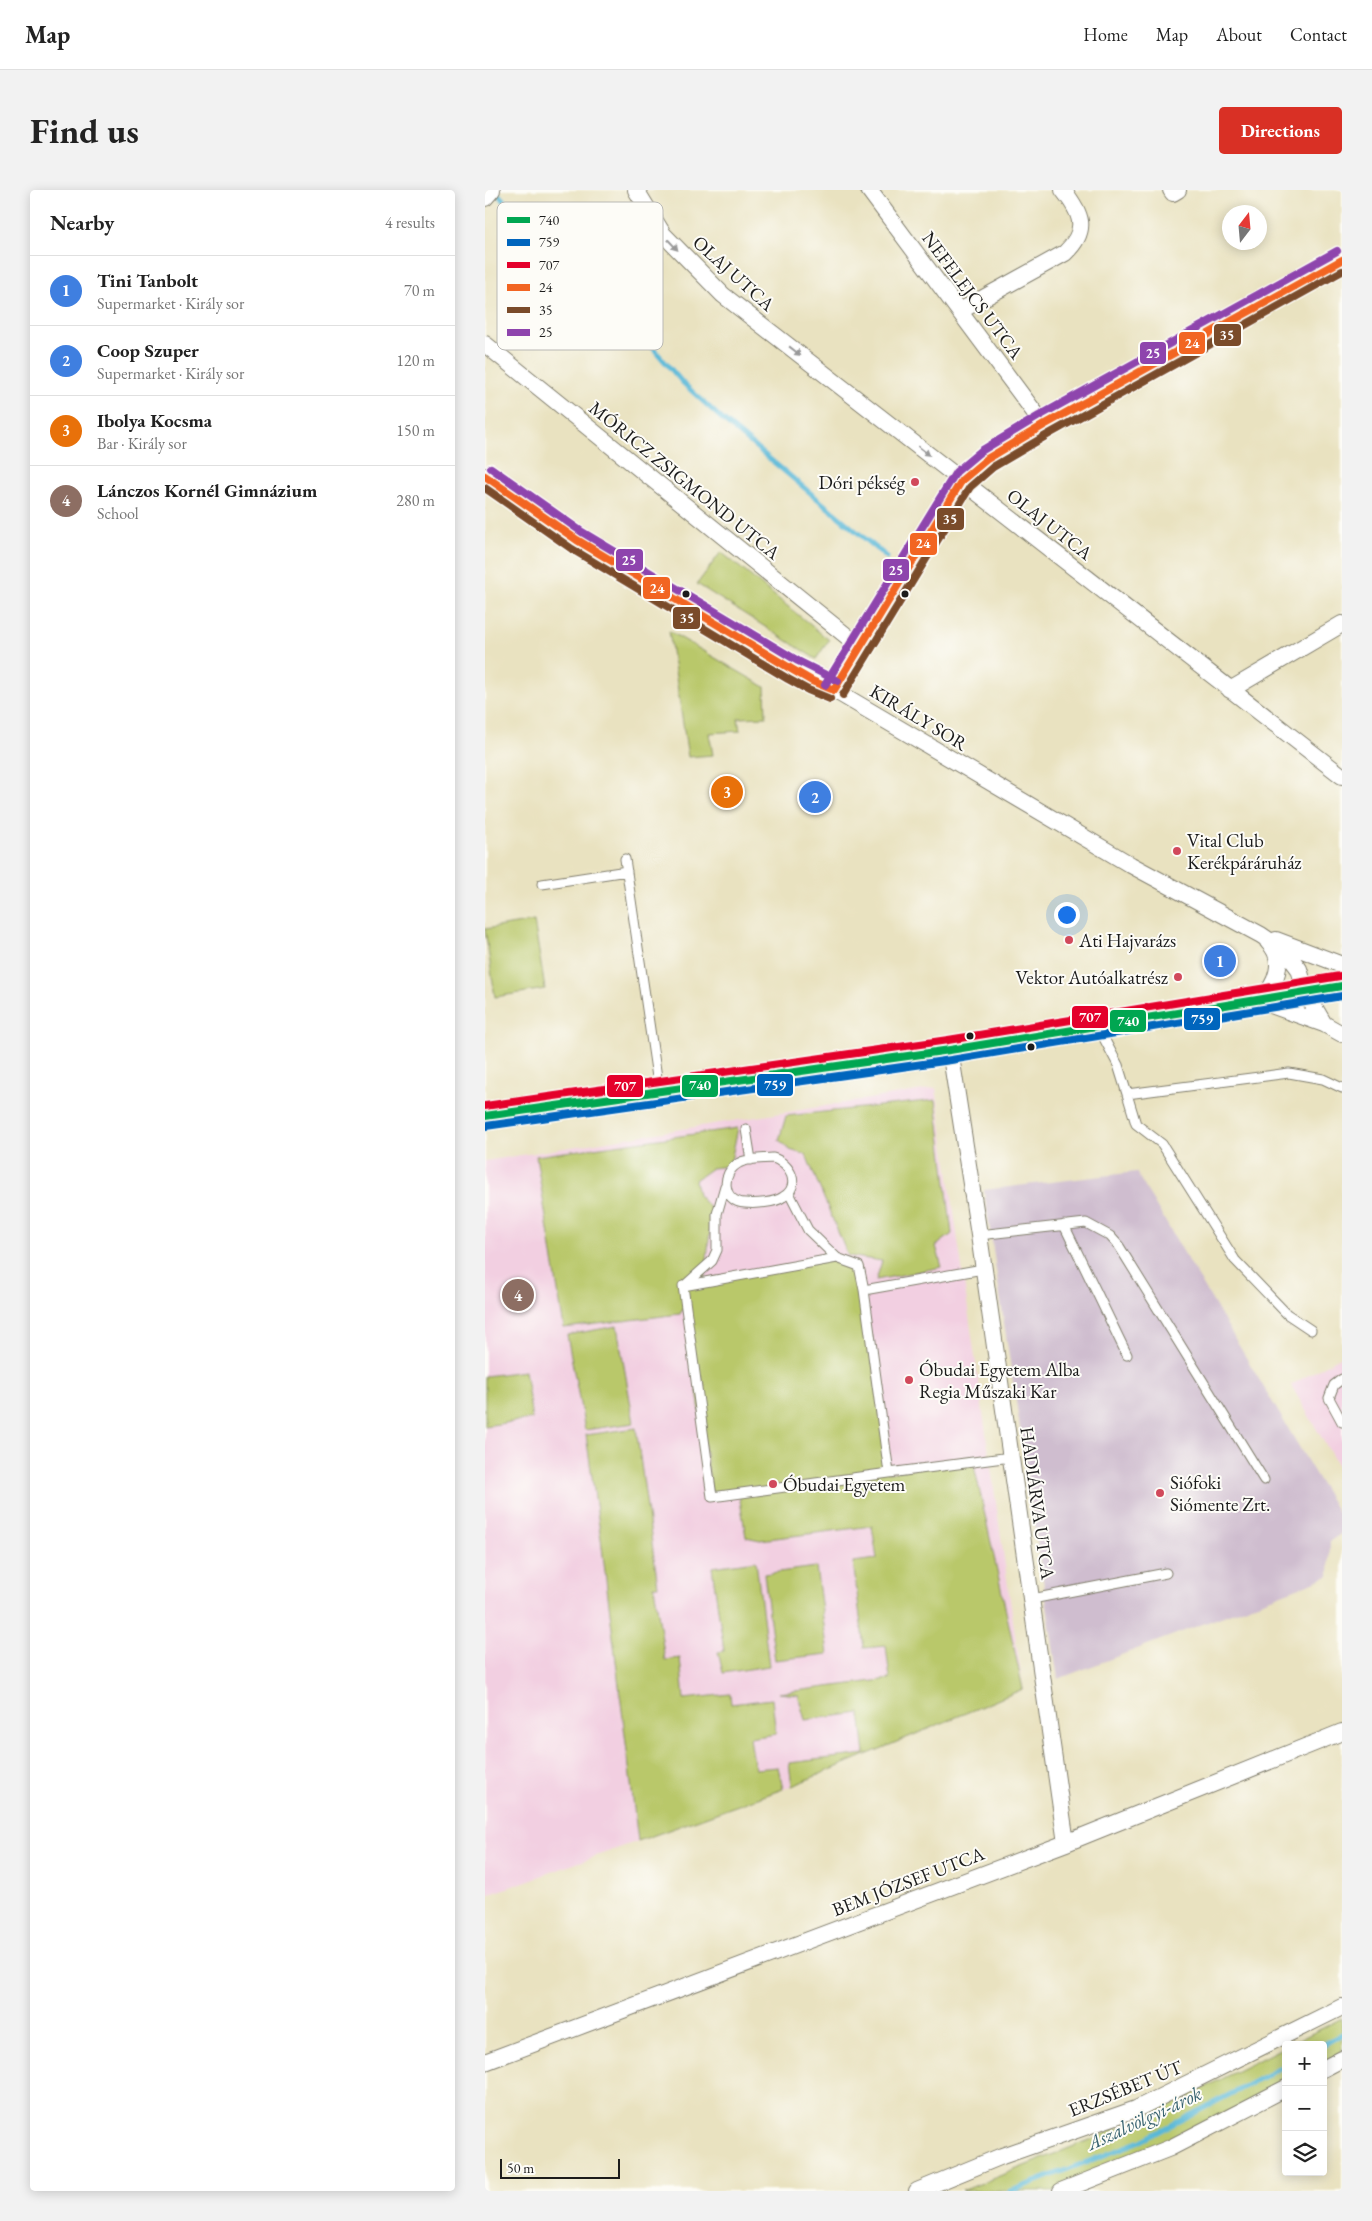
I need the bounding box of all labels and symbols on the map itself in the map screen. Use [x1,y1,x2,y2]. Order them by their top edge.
legend [497,202,663,350]
north arrow [1222,205,1267,250]
text: 740 [539,211,559,229]
street label: NEFELEJCS UTCA [916,226,1029,365]
street label: OLAJ UTCA [687,230,781,317]
text: 759 [539,233,559,251]
one-way arrow [667,238,679,250]
text: 707 [539,256,559,274]
text: 24 [539,278,553,296]
text: 35 [539,301,552,319]
text: 25 [539,323,552,341]
line badge: 35 [1213,323,1242,347]
text: 35 [1220,326,1234,344]
line badge: 24 [1178,331,1206,355]
text: 24 [1185,334,1200,352]
line badge: 25 [1139,341,1167,365]
text: 25 [1146,344,1160,362]
one-way arrow [788,346,802,356]
street label: MÓRICZ ZSIGMOND UTCA [584,396,786,566]
one-way arrow [917,445,930,456]
place label: Dóri pékség [818,470,906,495]
marker: Dóri pékség [909,476,921,488]
street label: OLAJ UTCA [1002,483,1098,566]
line badge: 35 [936,507,965,531]
text: 35 [943,510,957,528]
line badge: 24 [909,532,938,556]
text: 24 [916,534,931,552]
line badge: 25 [615,548,644,572]
text: 25 [622,551,636,569]
line badge: 25 [882,558,910,582]
text: 25 [889,561,903,579]
line badge: 24 [642,576,671,600]
text: 24 [650,579,665,597]
unlabelled marker [681,589,691,599]
unlabelled marker [900,589,910,599]
line badge: 35 [672,606,701,630]
text: 35 [680,609,694,627]
street label: KIRÁLY SOR [865,678,973,757]
pin: 3 [711,773,743,811]
pin: 2 [799,778,831,816]
place label: Vital Club Kerékpáráruház [1187,828,1302,875]
marker: Vital Club Kerékpáráruház [1171,845,1183,857]
your location [1054,902,1080,928]
place label: Ati Hajvarázs [1078,928,1176,953]
marker: Ati Hajvarázs [1063,934,1075,946]
pin: 1 [1204,942,1236,980]
place label: Vektor Autóalkatrész [1015,965,1169,990]
marker: Vektor Autóalkatrész [1172,971,1184,983]
line badge: 707 [1071,1005,1109,1029]
line badge: 759 [1183,1007,1221,1031]
text: 707 [1079,1008,1102,1026]
line badge: 740 [1109,1009,1147,1033]
text: 759 [1191,1010,1214,1028]
text: 740 [1117,1012,1140,1030]
unlabelled marker [965,1031,975,1041]
unlabelled marker [1026,1042,1036,1052]
line badge: 759 [756,1073,794,1097]
line badge: 707 [606,1074,644,1098]
line badge: 740 [681,1074,719,1098]
text: 740 [689,1076,712,1094]
text: 759 [764,1076,787,1094]
text: 707 [614,1077,637,1095]
pin: 4 [502,1276,534,1314]
place label: Óbudai Egyetem Alba Regia Műszaki Kar [919,1357,1080,1404]
marker: Óbudai Egyetem Alba Regia Műszaki Kar [903,1374,915,1386]
street label: HADIÁRVA UTCA [1014,1425,1061,1582]
place label: Siófoki Siómente Zrt. [1170,1470,1270,1517]
place label: Óbudai Egyetem [783,1472,906,1497]
marker: Óbudai Egyetem [767,1478,779,1490]
marker: Siófoki Siómente Zrt. [1154,1487,1166,1499]
street label: BEM JÓZSEF UTCA [828,1841,989,1922]
street label: ERZSÉBET ÚT [1065,2054,1186,2123]
water label: Aszalvölgyi-árok [1080,2080,1206,2157]
scale bar [500,2156,620,2179]

